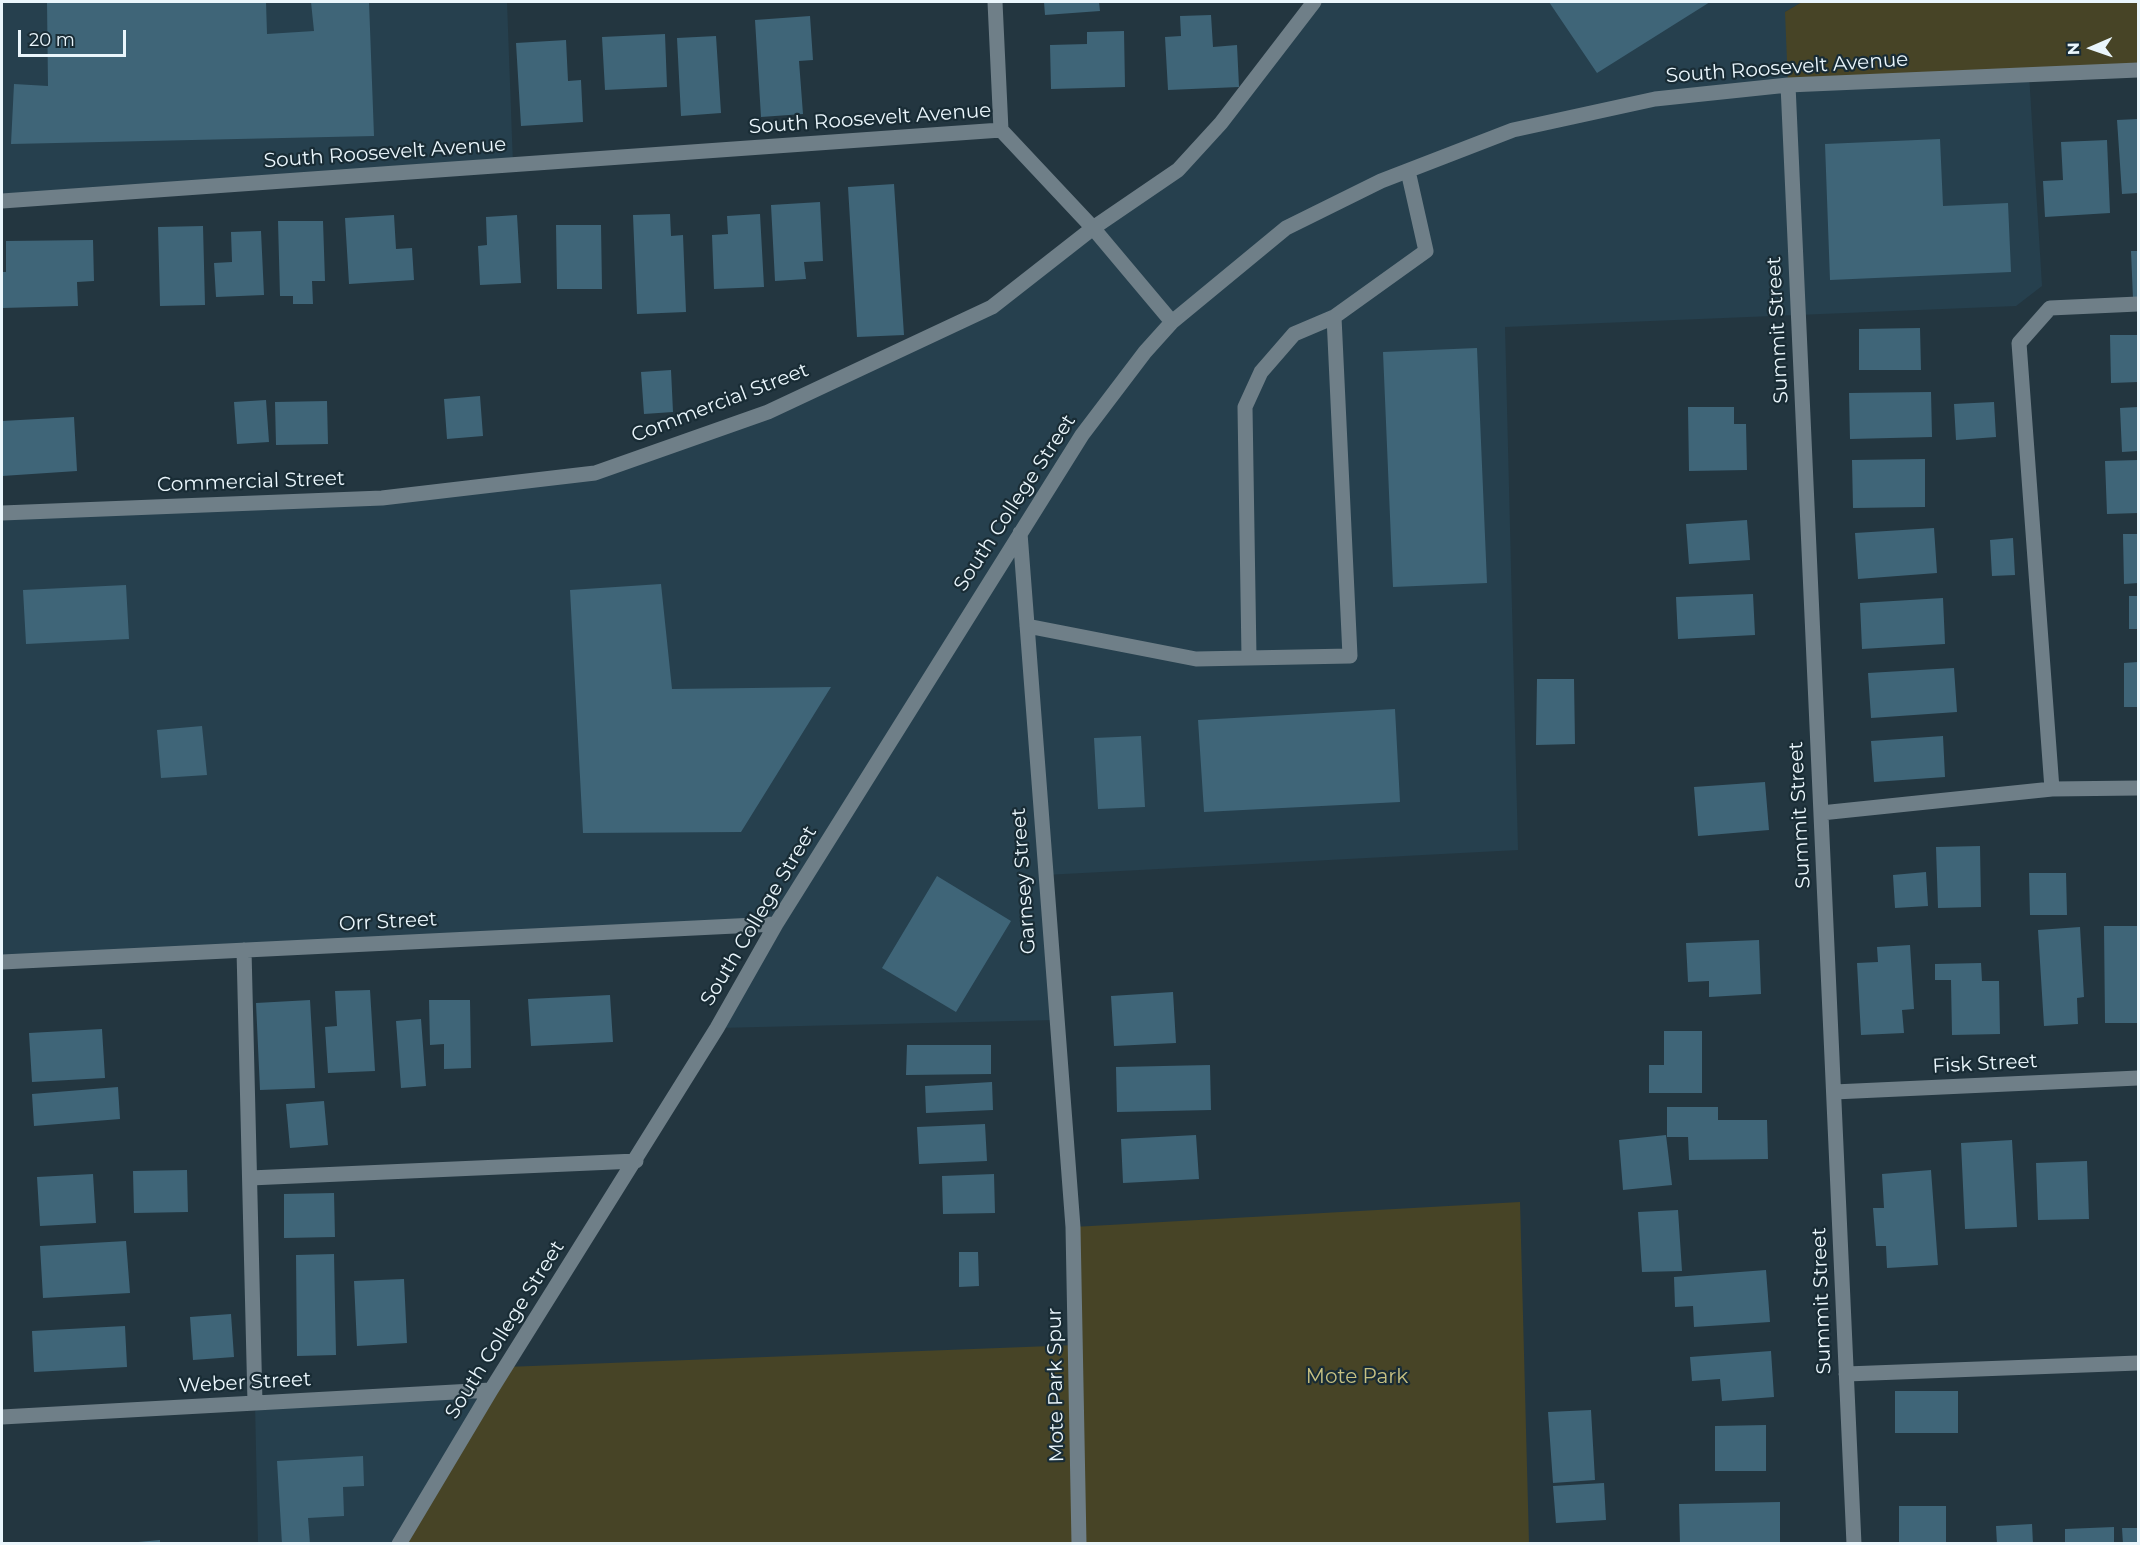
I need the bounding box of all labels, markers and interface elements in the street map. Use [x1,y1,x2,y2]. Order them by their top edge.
scale bar [21,18,129,56]
north arrow [2062,18,2122,78]
text: 20 m [29,29,75,51]
text: N [2064,42,2083,55]
street label: South Roosevelt Avenue [1665,48,1909,88]
street label: South Roosevelt Avenue [748,99,992,139]
street label: South Roosevelt Avenue [263,133,507,173]
street label: Summit Street [1762,256,1794,404]
street label: Commercial Street [628,358,812,448]
street label: South College Street [949,410,1081,596]
street label: Commercial Street [157,467,345,497]
street label: Summit Street [1784,741,1816,889]
street label: Garnsey Street [1007,807,1041,955]
street label: South College Street [696,822,822,1010]
street label: Orr Street [338,907,438,937]
street label: Fisk Street [1932,1049,2038,1079]
street label: Summit Street [1807,1227,1837,1375]
street label: South College Street [440,1236,570,1424]
street label: Mote Park Spur [1043,1307,1069,1463]
park label: Mote Park [1306,1365,1408,1389]
street label: Weber Street [178,1368,312,1398]

